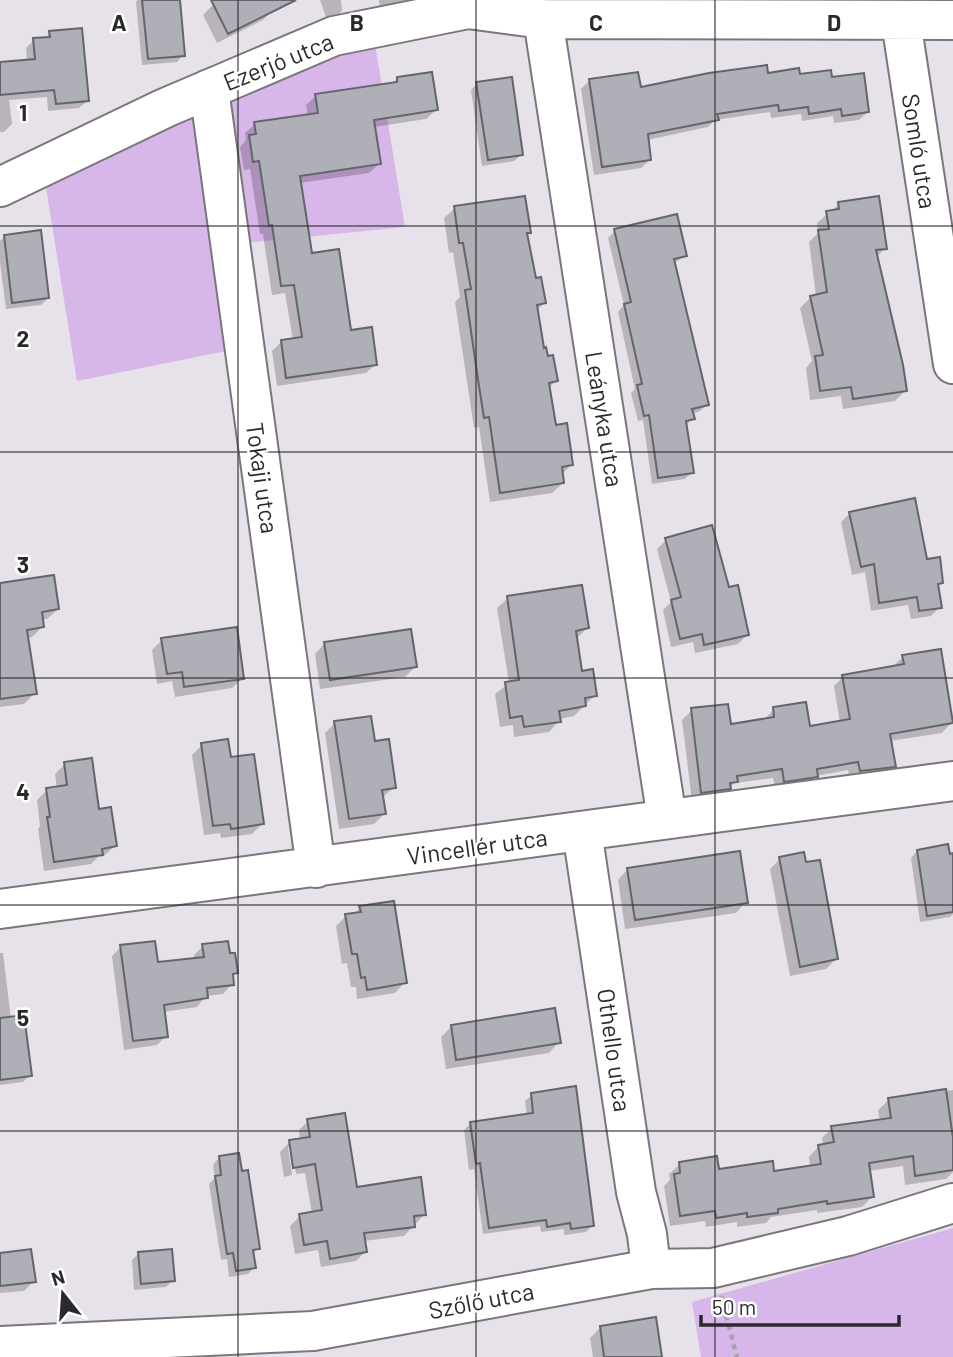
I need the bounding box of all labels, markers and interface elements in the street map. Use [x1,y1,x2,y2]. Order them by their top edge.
text: A [111,8,127,36]
text: B [350,8,364,36]
text: C [589,8,603,36]
text: D [827,8,841,36]
street label: Ezerjó utca [219,26,337,96]
street label: Somló utca [897,91,943,211]
text: 1 [19,98,27,126]
text: 2 [17,324,29,352]
street label: Leányka utca [580,349,630,489]
street label: Tokaji utca [241,421,285,535]
text: 3 [17,550,29,578]
text: 4 [16,777,30,805]
street label: Vincellér utca [405,822,549,870]
street label: Othello utca [592,987,638,1113]
text: 5 [17,1003,29,1031]
north arrow [28,1259,98,1329]
text: N [48,1264,67,1290]
street label: Szőlő utca [426,1276,536,1324]
scale bar [701,1284,899,1328]
text: 50 m [712,1294,756,1319]

